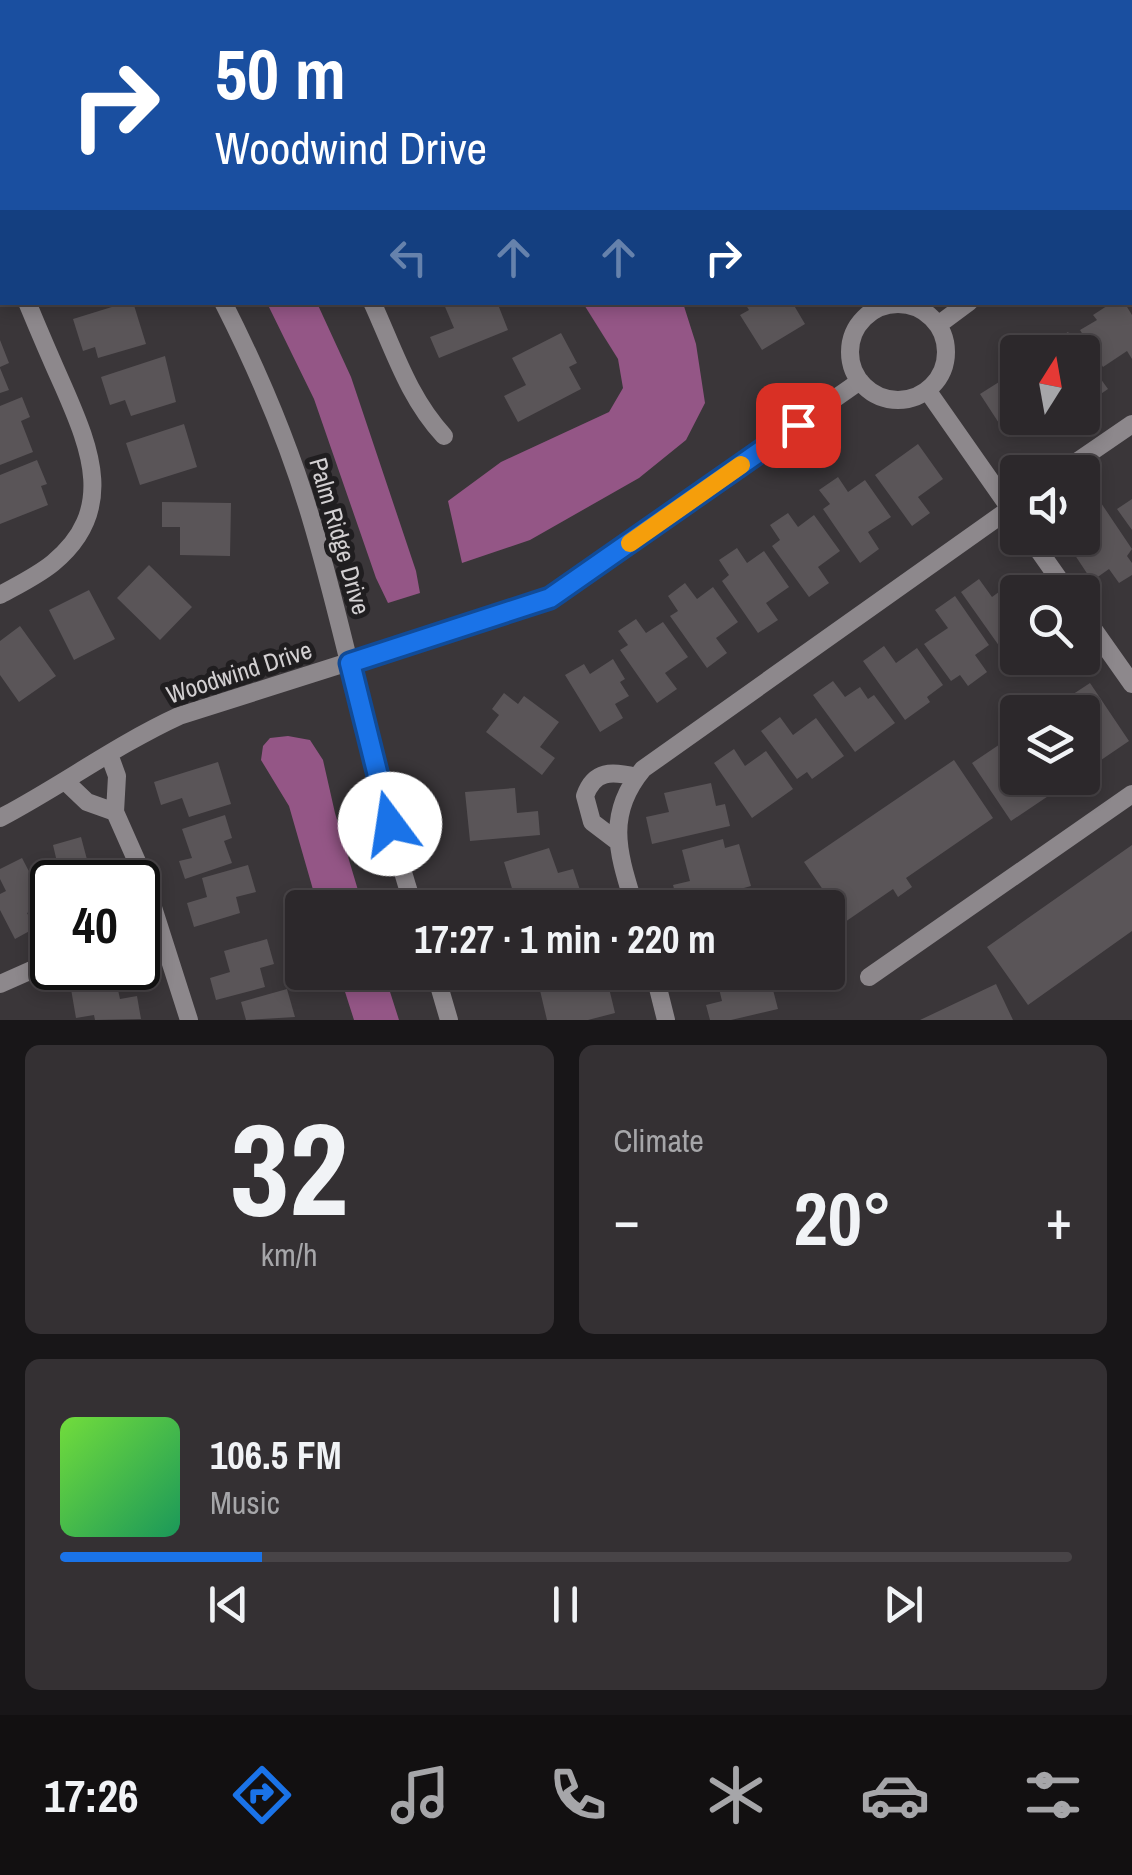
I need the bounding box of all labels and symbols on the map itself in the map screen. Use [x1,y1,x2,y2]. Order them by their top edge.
north arrow [1000,335,1100,435]
pin [756,383,841,468]
street label: Palm Ridge Drive [301,454,379,618]
street label: Woodwind Drive [162,632,316,712]
position arrow [338,772,442,876]
speed limit sign: 40 [30,860,160,990]

